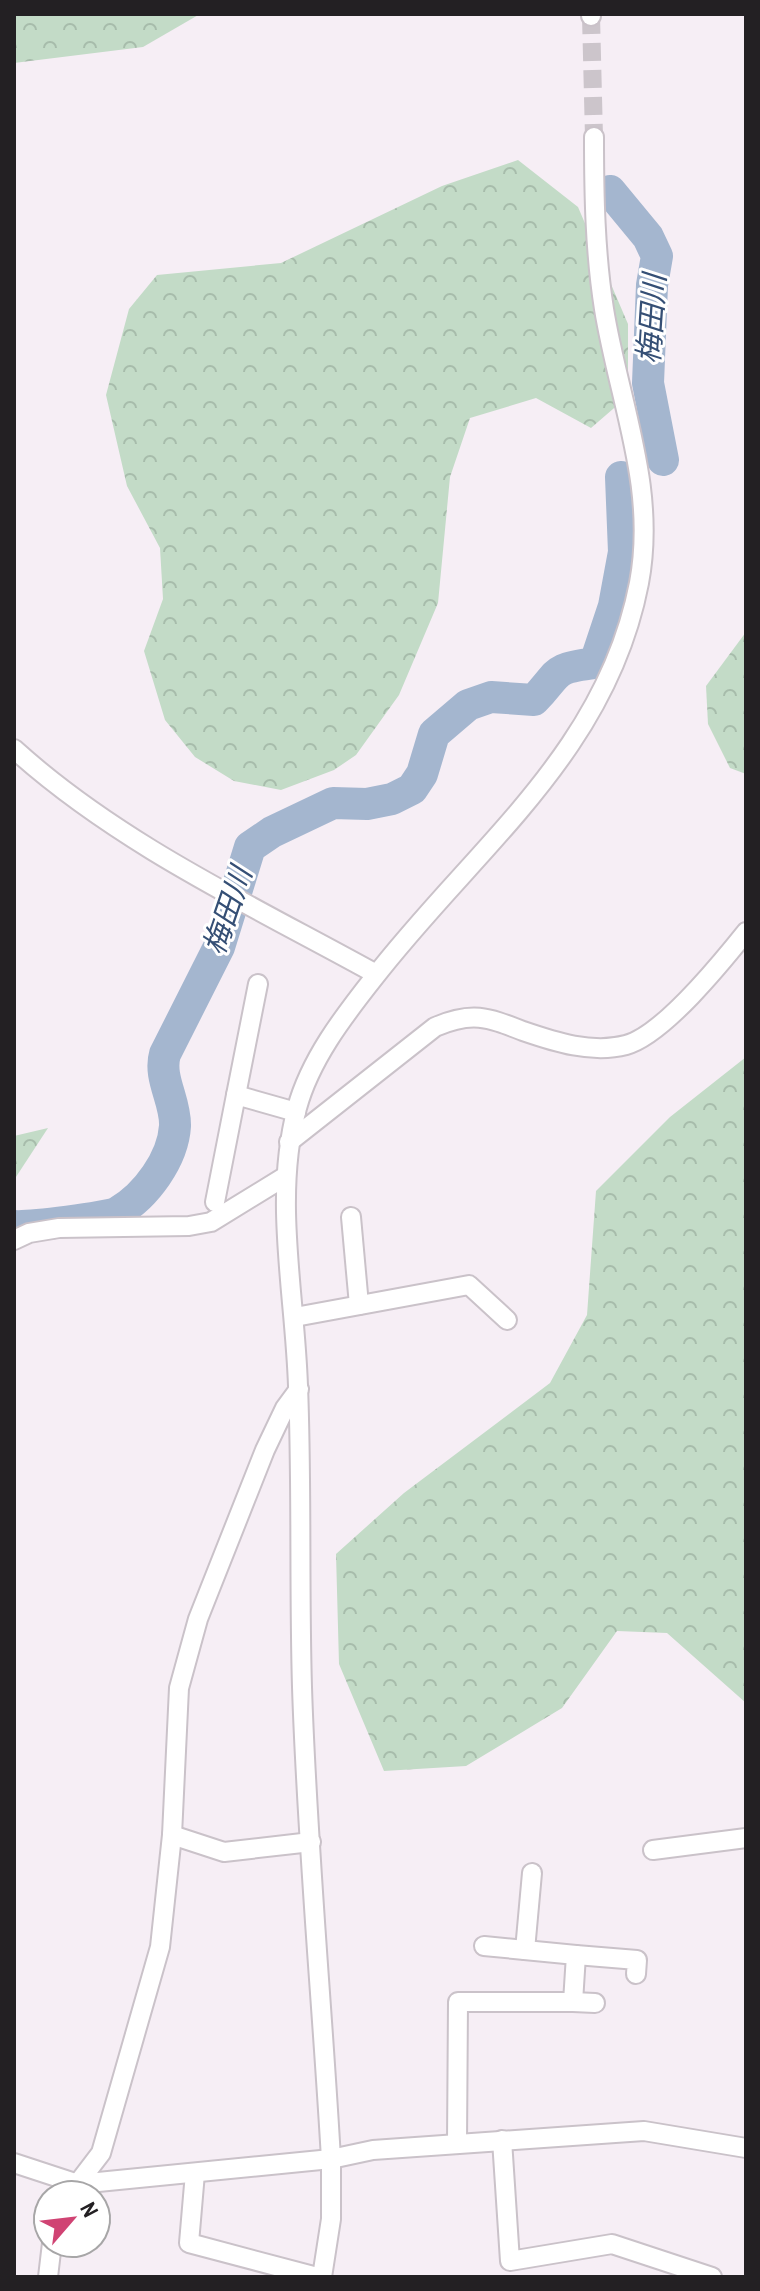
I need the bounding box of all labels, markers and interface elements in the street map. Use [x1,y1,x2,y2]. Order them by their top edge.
water label: 梅田川 [628,270,674,365]
water label: 梅田川 [193,859,262,960]
north arrow [32,2179,112,2259]
text: N [73,2197,106,2222]

